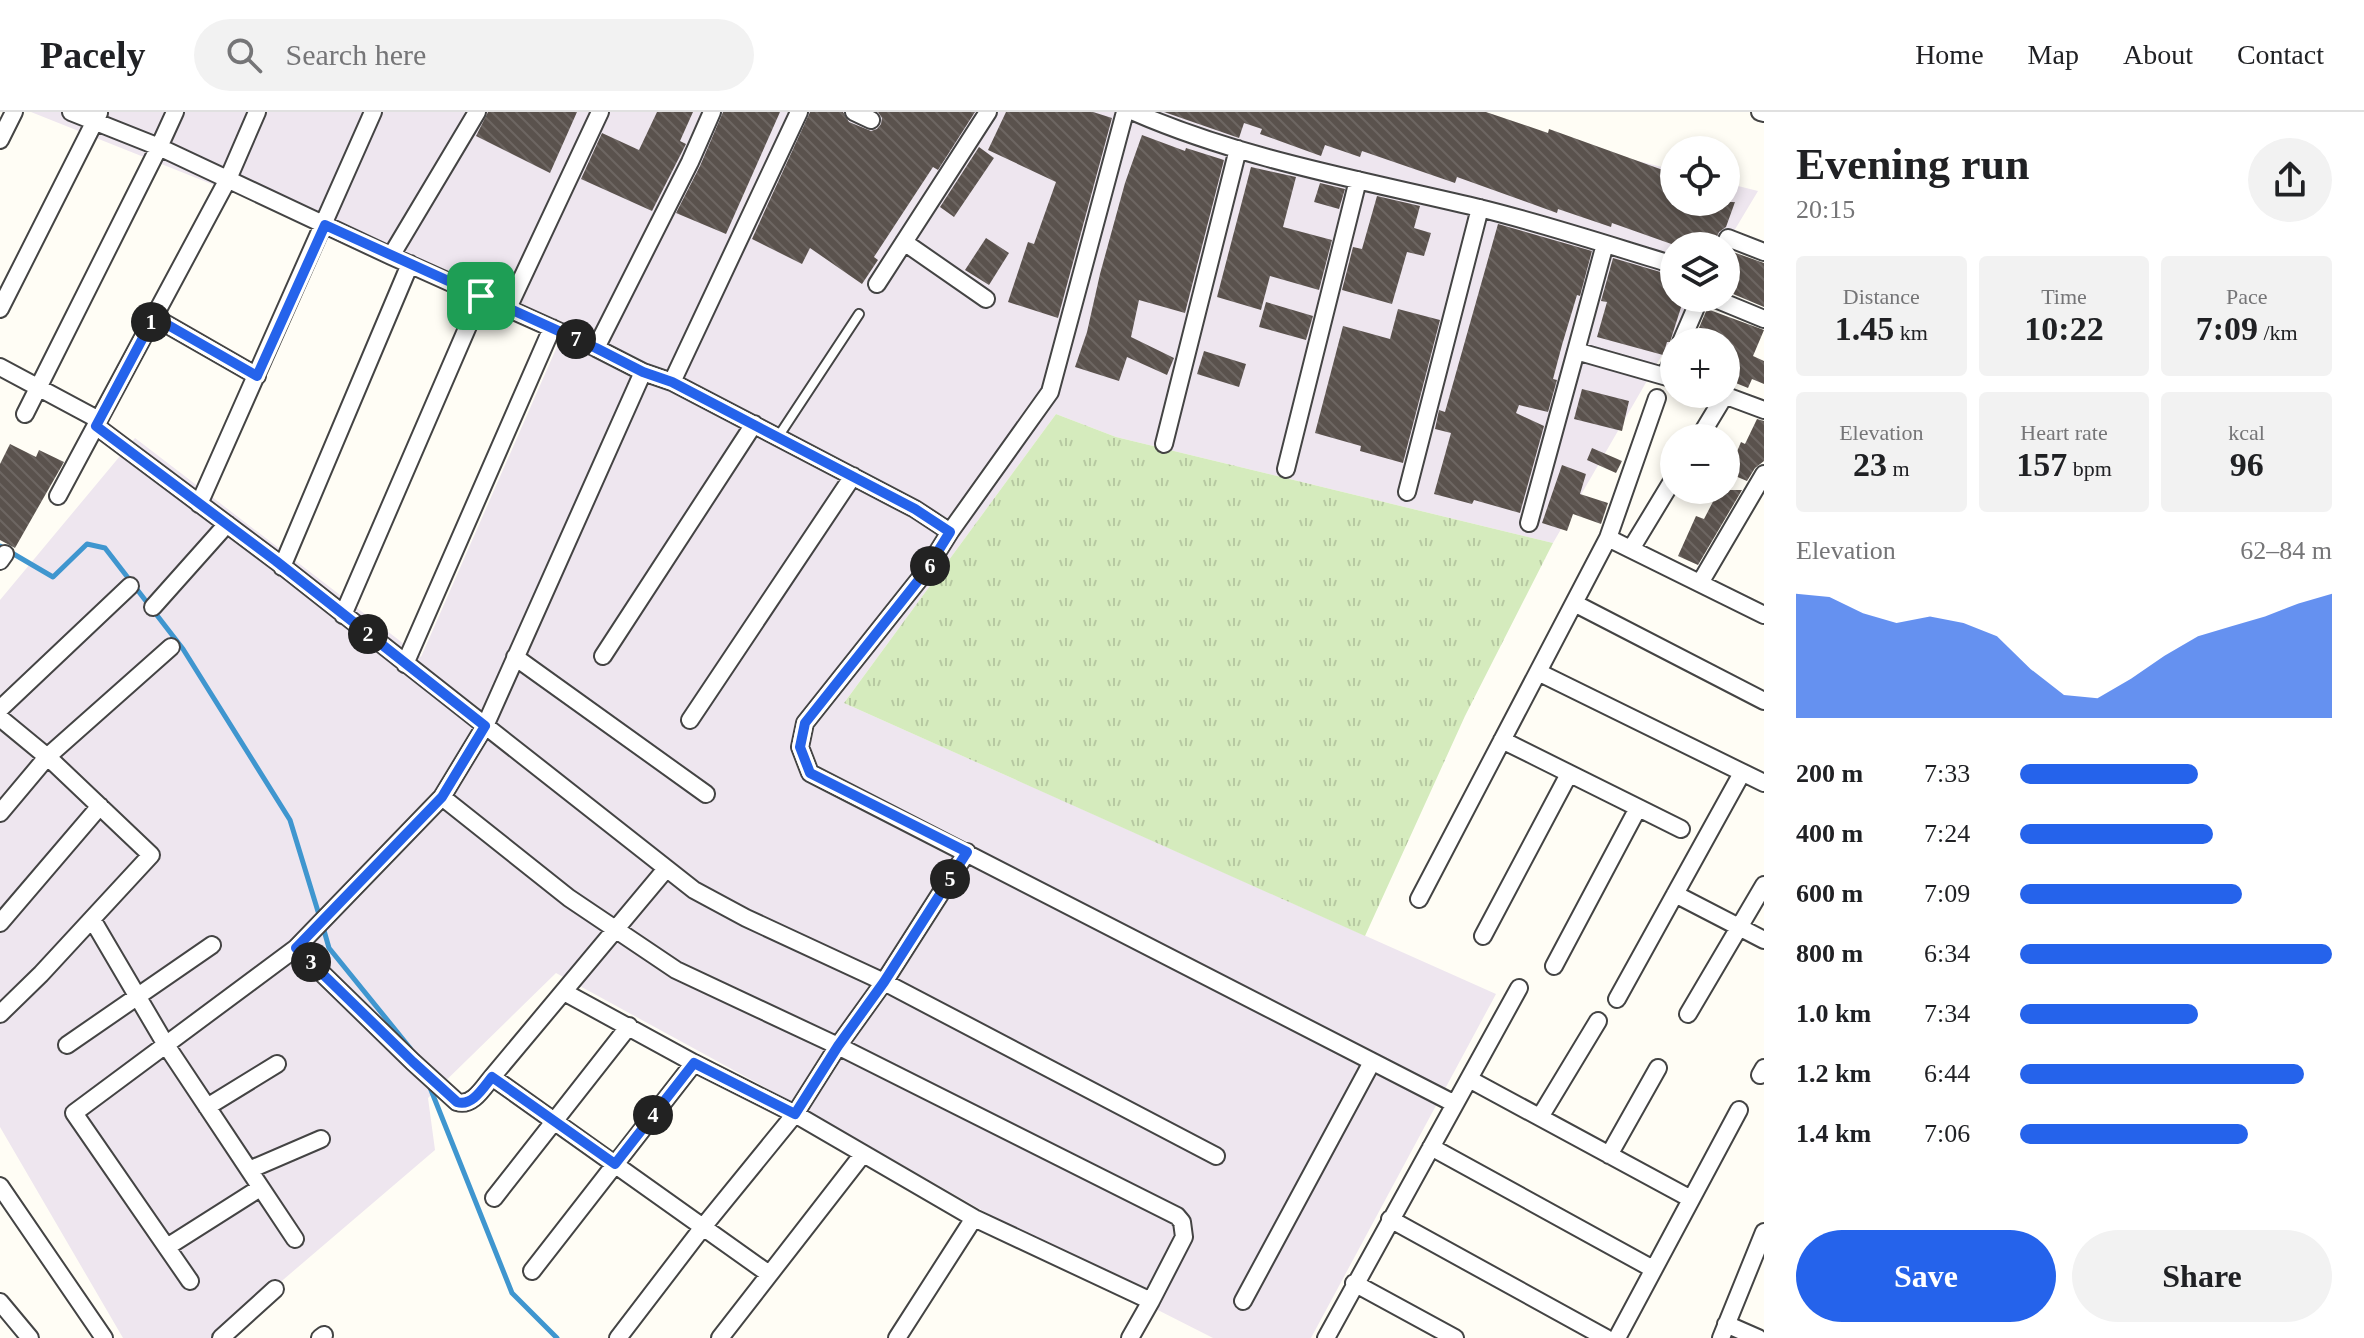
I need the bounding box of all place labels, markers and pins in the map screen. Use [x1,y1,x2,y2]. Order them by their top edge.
pin [447,262,515,330]
pin: 1 [131,302,171,342]
pin: 7 [556,319,596,359]
pin: 6 [910,546,950,586]
pin: 2 [348,614,388,654]
pin: 5 [930,859,970,899]
pin: 3 [291,942,331,982]
pin: 4 [633,1095,673,1135]

